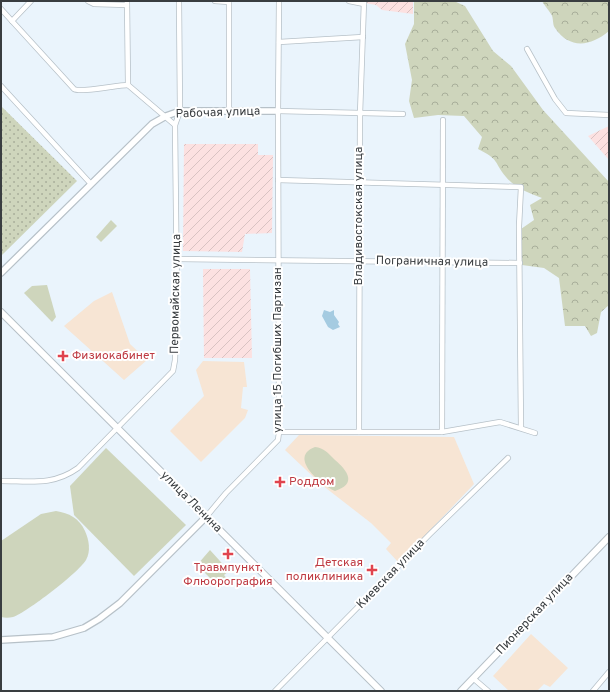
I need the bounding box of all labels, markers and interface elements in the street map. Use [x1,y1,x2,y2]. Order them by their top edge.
street label: Рабочая улица [175,104,261,122]
street label: Владивостокская улица [351,147,367,285]
street label: Первомайская улица [167,234,185,354]
street label: Пограничная улица [376,253,488,271]
street label: улица 15 Погибших Партизан [270,267,286,433]
place label: Физиокабинет [72,348,156,364]
marker: Физиокабинет [57,350,69,362]
street label: улица Ленина [157,468,225,536]
place label: Роддом [289,474,334,490]
marker: Роддом [274,476,286,488]
street label: Киевская улица [353,535,429,613]
marker: Травмпункт, Флюорография [222,548,234,560]
place label: Детская поликлиника [286,555,363,585]
place label: Травмпункт, Флюорография [183,560,273,590]
marker: Детская поликлиника [366,564,378,576]
street label: Пионерская улица [493,570,577,658]

